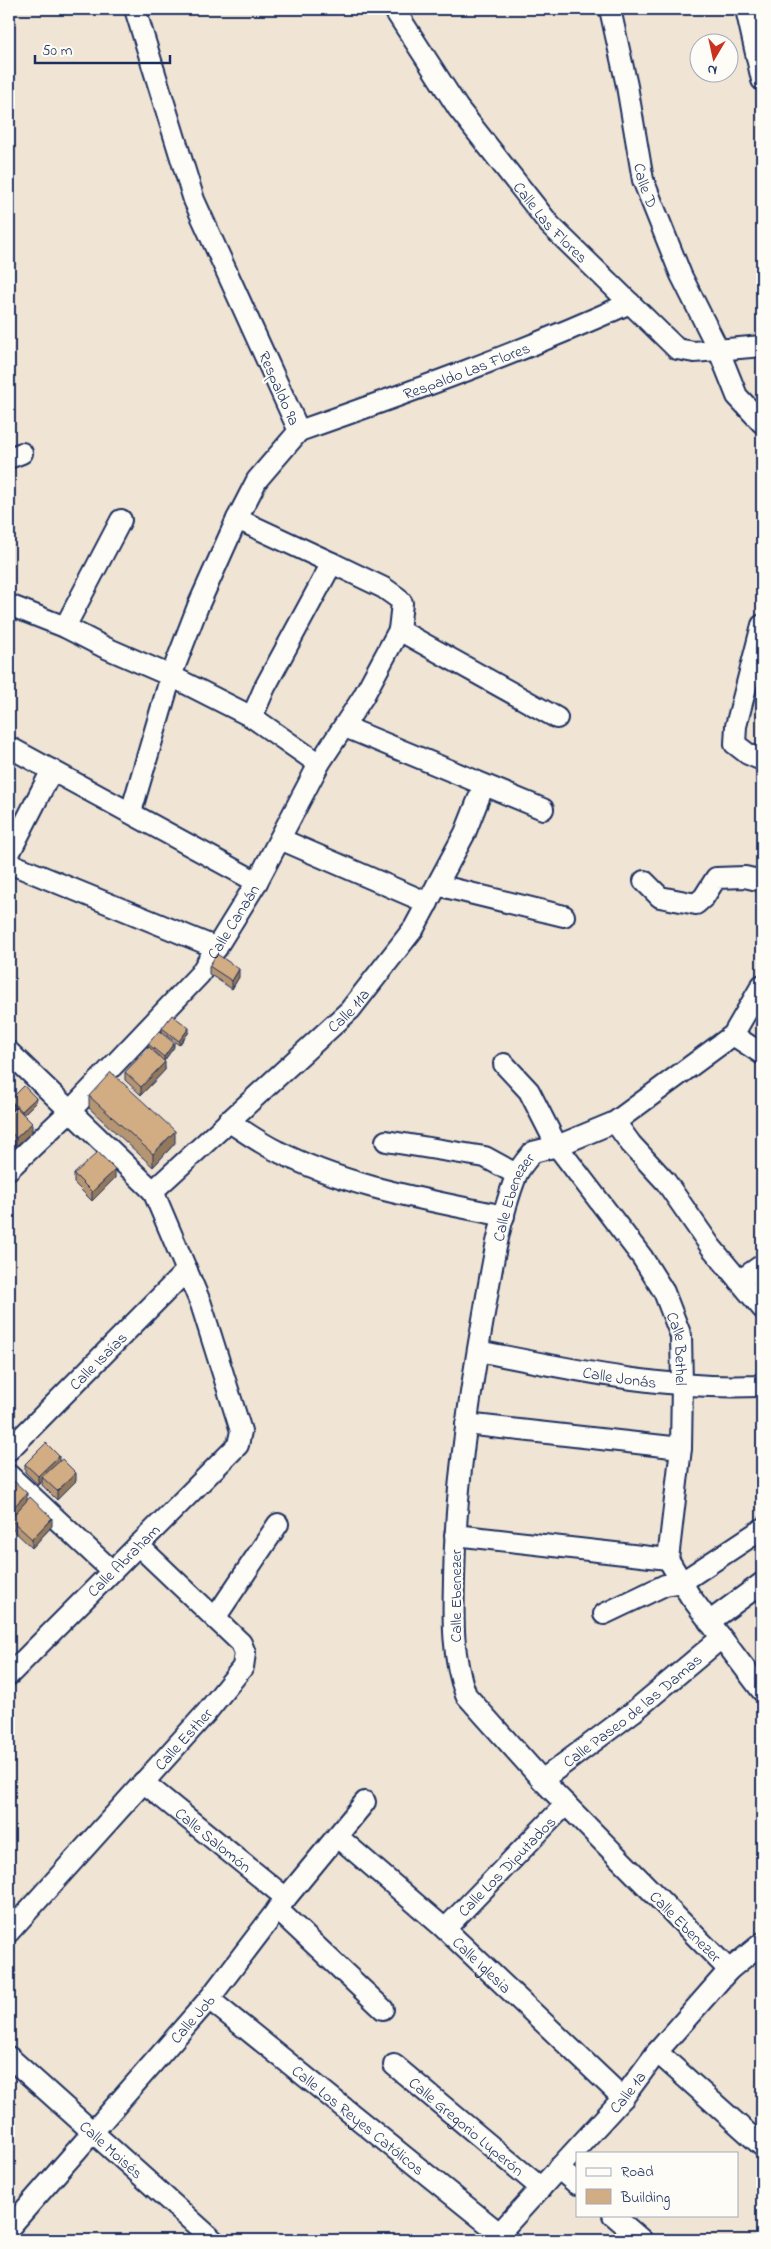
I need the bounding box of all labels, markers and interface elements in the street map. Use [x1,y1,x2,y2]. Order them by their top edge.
scale bar [35,32,170,64]
north arrow [688,32,738,82]
text: 50 m [42,40,73,62]
text: N [706,58,719,80]
street label: Calle D [626,161,663,212]
street label: Calle Las Flores [506,177,592,270]
street label: Respaldo Las Flores [400,337,534,407]
street label: Respaldo 9a [251,348,305,430]
street label: Calle Canaán [202,880,267,964]
street label: Calle 11a [323,984,376,1039]
street label: Calle Ebenezer [488,1148,541,1244]
street label: Calle Bethel [659,1309,692,1386]
street label: Calle Isaías [64,1327,134,1397]
street label: Calle Jonás [581,1361,658,1396]
street label: Calle Abraham [83,1520,166,1603]
street label: Calle Ebenezer [445,1549,469,1643]
street label: Calle Paseo de las Damas [558,1649,708,1774]
street label: Calle Esther [150,1704,219,1777]
street label: Calle Salomón [169,1802,256,1879]
street label: Calle Los Diputados [453,1811,562,1923]
street label: Calle Ebenezer [643,1886,726,1969]
street label: Calle Iglesia [446,1932,516,2000]
street label: Calle Job [165,1990,222,2050]
street label: Calle Los Reyes Católicos [286,2060,429,2182]
street label: Calle 1a [605,2067,653,2120]
street label: Calle Gregorio Luperón [403,2072,529,2183]
street label: Calle Moisés [73,2116,148,2186]
legend [576,2152,738,2216]
text: Road [621,2161,654,2183]
text: Building [620,2187,670,2210]

